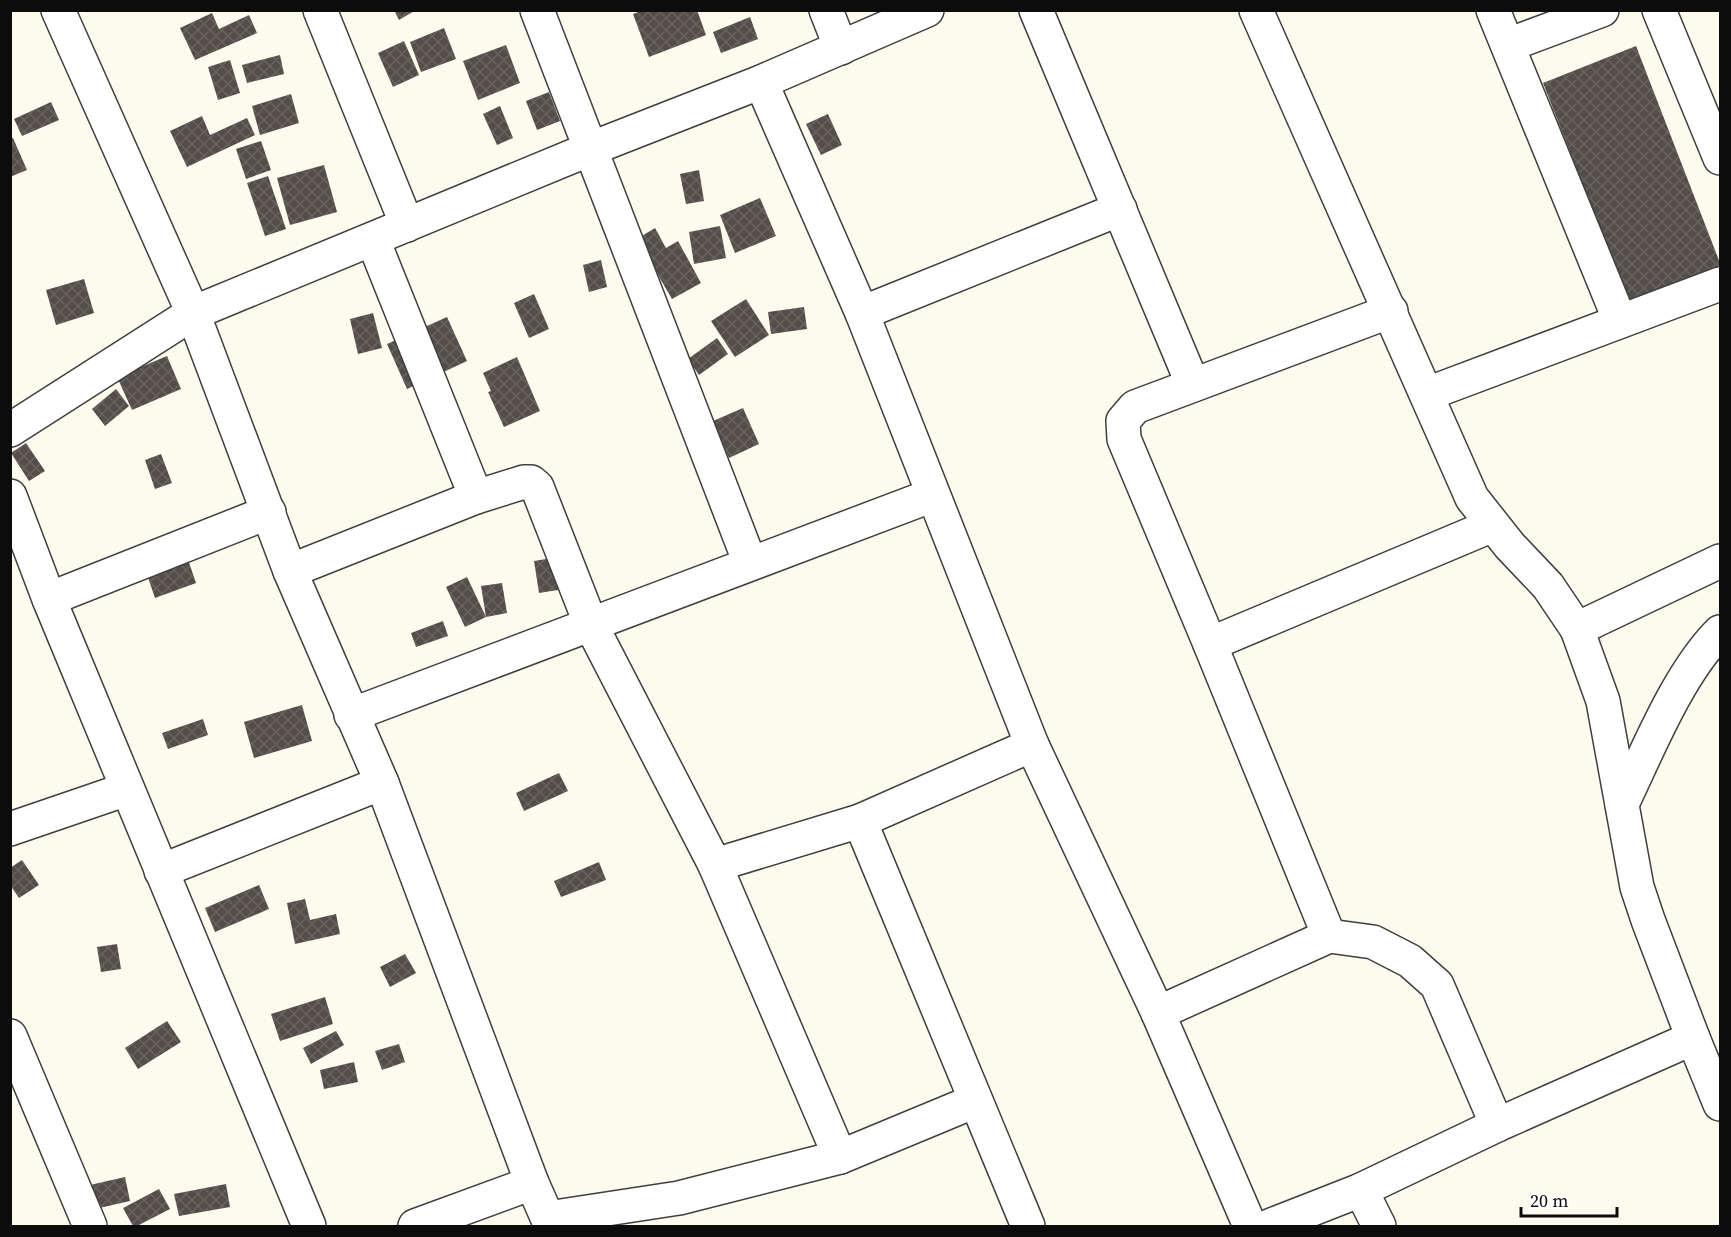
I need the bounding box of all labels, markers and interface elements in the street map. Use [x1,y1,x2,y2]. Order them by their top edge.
scale bar [1521,1180,1617,1218]
text: 20 m [1530,1188,1568,1213]

